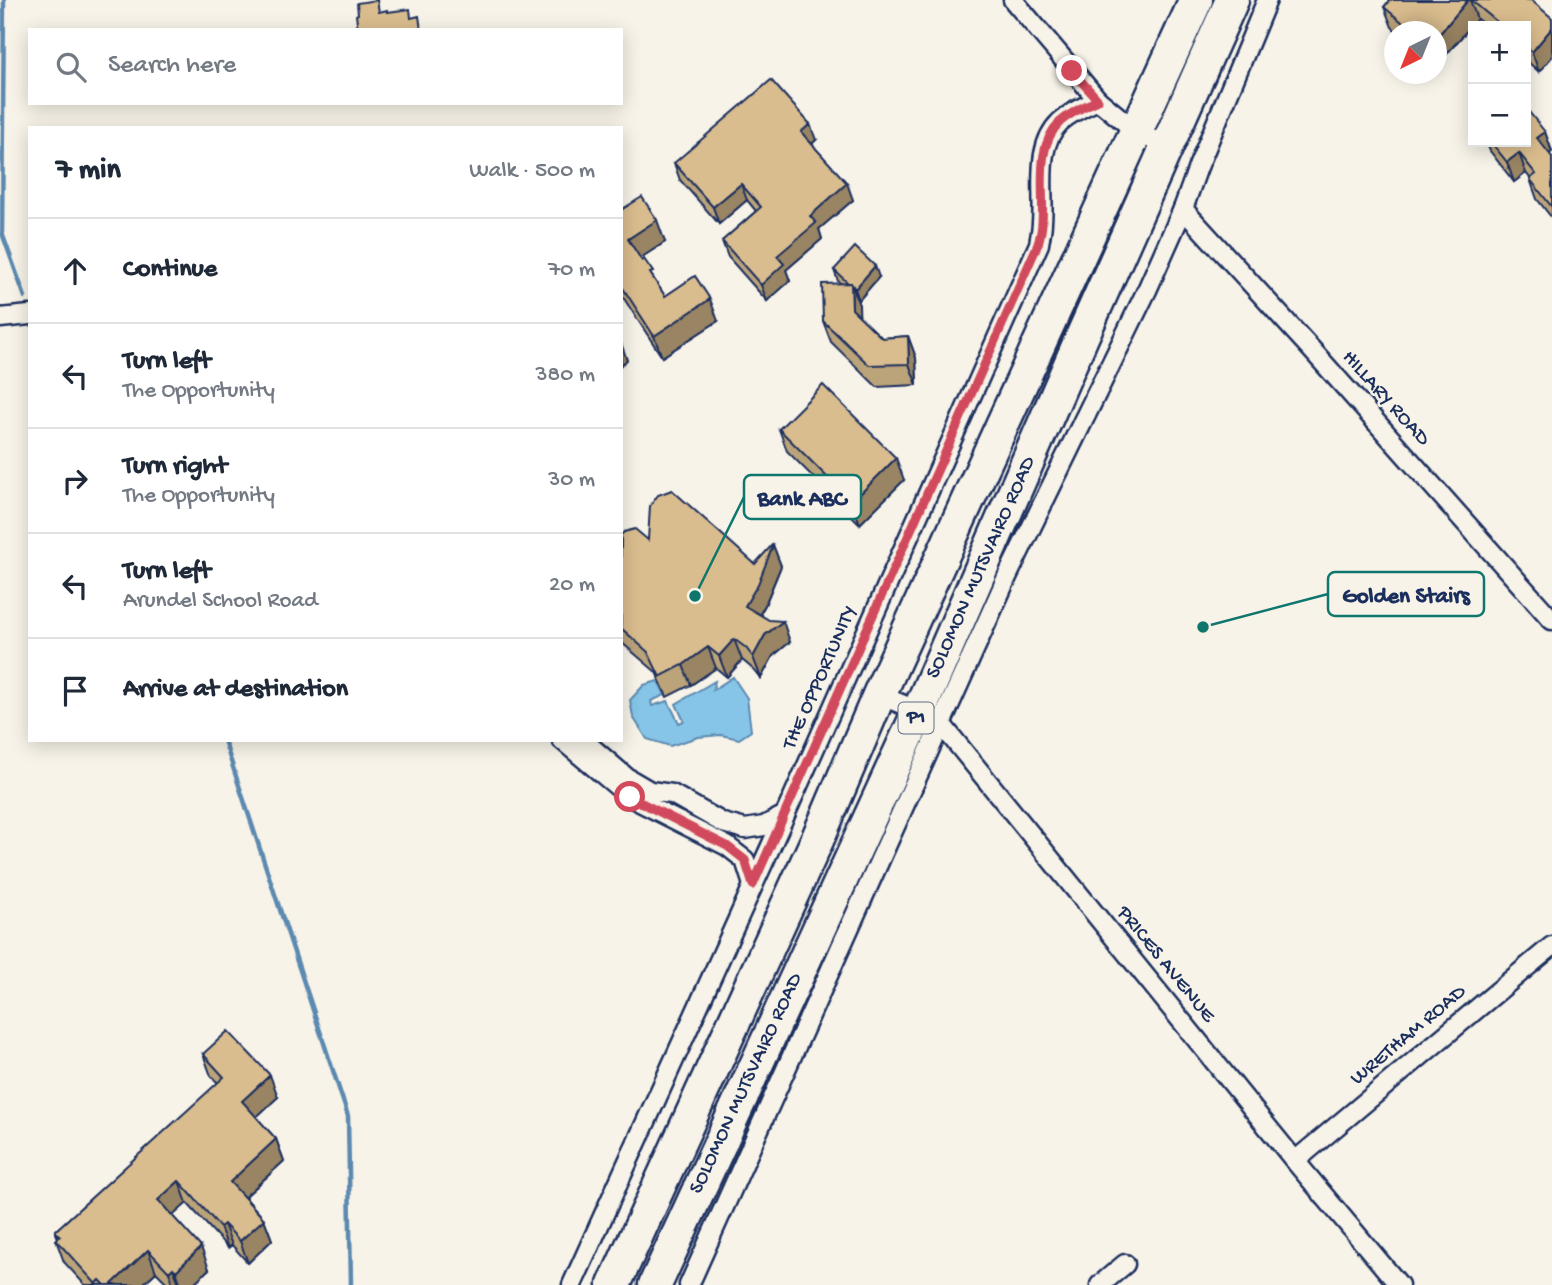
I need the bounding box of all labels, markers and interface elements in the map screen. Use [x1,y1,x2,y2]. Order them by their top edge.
north arrow [1384,21,1447,84]
map controls [1468,21,1531,147]
button: + [1468,21,1531,84]
search box [28,28,623,105]
icon: search [52,48,90,86]
text: Search here [108,51,236,82]
route end [1056,55,1087,86]
button: − [1468,84,1531,147]
text: 7 min [56,154,121,189]
text: Walk · 500 m [469,158,595,185]
icon: ahead [56,252,94,290]
text: Continue [123,255,217,286]
text: 70 m [548,257,595,284]
street label: HILLARY ROAD [1335,346,1435,452]
text: Turn left [123,347,211,378]
icon: left [56,357,94,395]
text: 380 m [536,362,595,389]
text: The Opportunity [123,378,275,405]
text: Turn right [123,452,227,483]
street label: SOLOMON MUTSVAIRO ROAD [922,453,1042,683]
icon: right [56,462,94,500]
text: 30 m [548,467,595,494]
callout: Bank ABC [744,475,861,519]
text: The Opportunity [123,483,275,510]
text: Bank ABC [757,487,849,514]
text: Turn left [123,557,211,588]
icon: left [56,567,94,605]
text: 20 m [549,572,595,599]
callout: Golden Stairs [1328,572,1484,616]
text: Golden Stairs [1342,584,1471,611]
text: Arundel School Road [123,588,318,615]
street label: THE OPPORTUNITY [778,602,864,755]
icon: arrive [56,672,94,710]
text: Arrive at destination [123,675,348,706]
road number: P1 [898,702,934,734]
route start [614,781,645,812]
street label: PRICES AVENUE [1110,901,1220,1029]
street label: SOLOMON MUTSVAIRO ROAD [685,969,809,1198]
street label: WRETHAM ROAD [1346,980,1472,1092]

